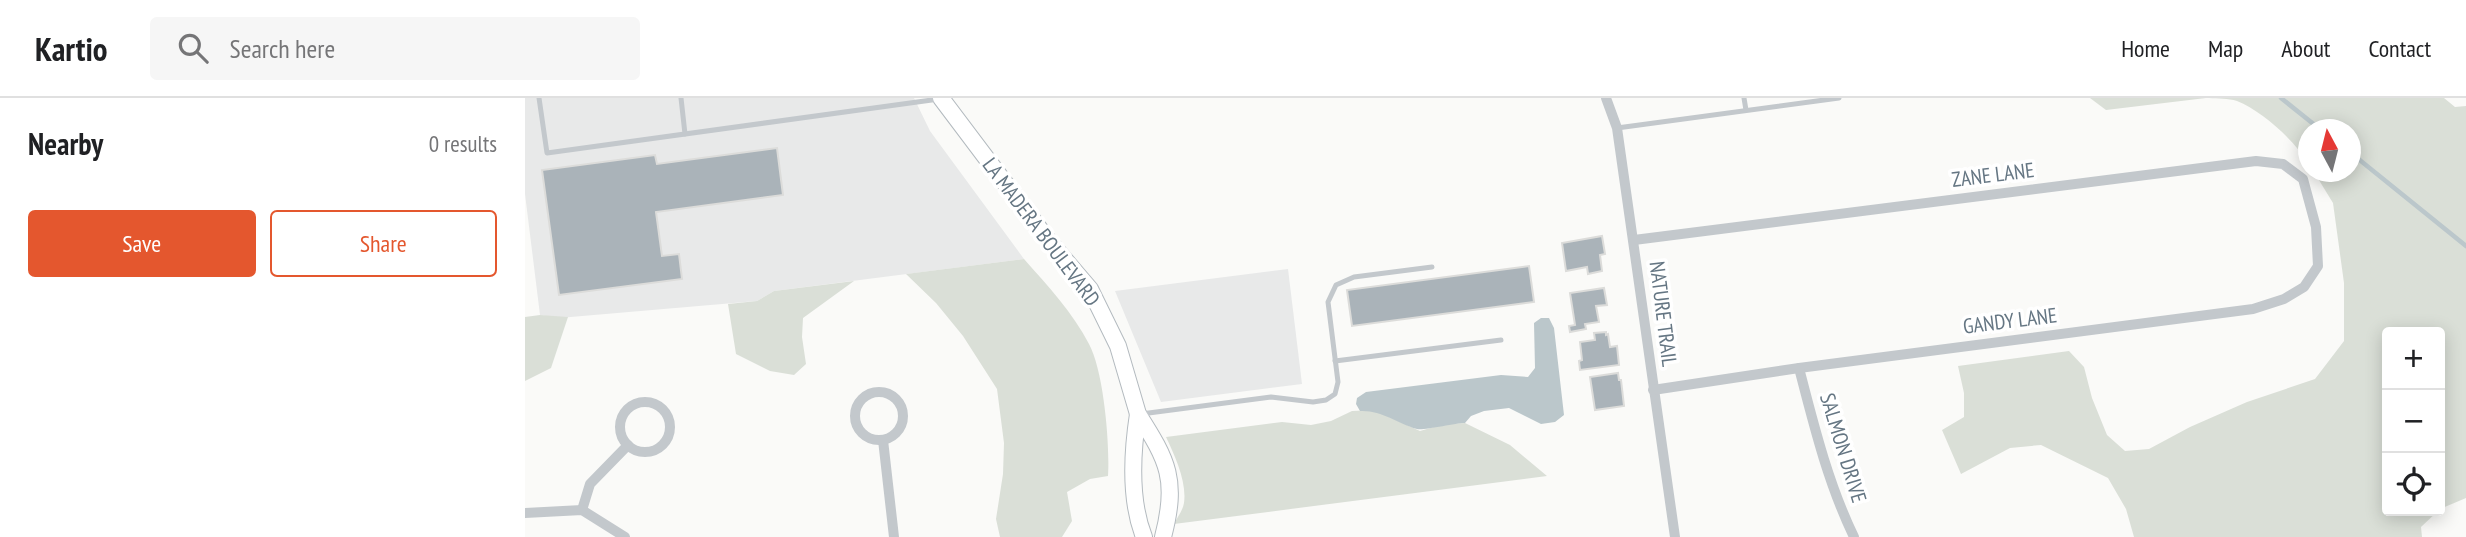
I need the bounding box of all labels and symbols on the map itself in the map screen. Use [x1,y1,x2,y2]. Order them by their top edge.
north arrow [2298,119,2361,182]
street label: LA MADERA BOULEVARD [977,152,1106,311]
street label: ZANE LANE [1950,156,2036,193]
street label: NATURE TRAIL [1644,260,1683,368]
street label: GANDY LANE [1961,301,2059,340]
street label: SALMON DRIVE [1814,390,1873,506]

